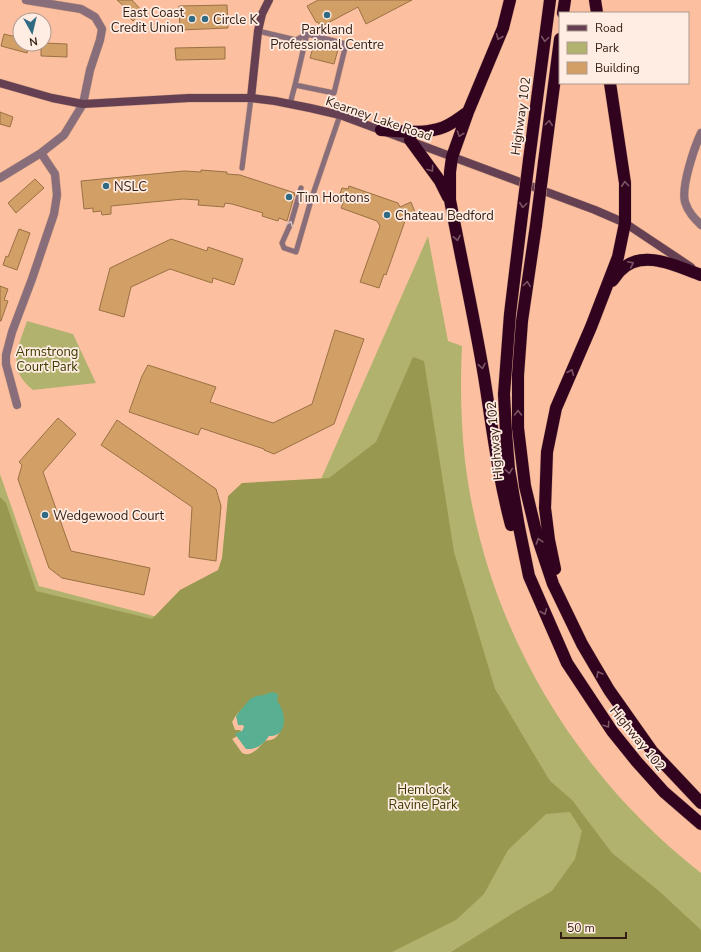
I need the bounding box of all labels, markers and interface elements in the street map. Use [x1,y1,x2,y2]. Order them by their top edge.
place label: East Coast Credit Union [111,4,184,37]
marker: Parkland Professional Centre [322,10,332,20]
place label: Circle K [213,11,258,29]
north arrow [12,12,52,52]
legend [559,12,689,84]
marker: East Coast Credit Union [187,14,197,24]
marker: Circle K [200,14,210,24]
text: Road [595,20,623,36]
place label: Parkland Professional Centre [270,21,384,54]
text: N [28,33,38,49]
one-way arrow [496,33,504,41]
one-way arrow [541,36,550,42]
text: Park [595,40,620,56]
text: Building [595,60,640,76]
street label: Highway 102 [507,76,535,156]
street label: Kearney Lake Road [323,92,434,146]
one-way arrow [544,120,553,126]
one-way arrow [456,131,465,138]
one-way arrow [427,164,434,171]
place label: NSLC [114,178,147,196]
marker: NSLC [101,181,111,191]
one-way arrow [620,181,629,187]
place label: Tim Hortons [297,189,370,207]
marker: Tim Hortons [284,192,294,202]
one-way arrow [519,202,528,208]
place label: Chateau Bedford [395,207,494,225]
marker: Chateau Bedford [382,210,392,220]
one-way arrow [286,221,294,228]
one-way arrow [452,235,461,241]
one-way arrow [627,261,634,269]
one-way arrow [522,281,531,287]
park label: Armstrong Court Park [16,343,78,376]
one-way arrow [477,362,485,369]
one-way arrow [566,368,574,376]
street label: Highway 102 [483,401,507,481]
one-way arrow [514,410,522,416]
one-way arrow [504,467,513,474]
place label: Wedgewood Court [53,507,165,525]
marker: Wedgewood Court [40,510,50,520]
one-way arrow [535,538,544,545]
one-way arrow [539,608,547,615]
one-way arrow [597,670,604,678]
street label: Highway 102 [605,702,669,775]
one-way arrow [602,720,609,727]
park label: Hemlock Ravine Park [389,781,458,814]
scale bar [561,914,626,940]
text: 50 m [567,920,595,936]

